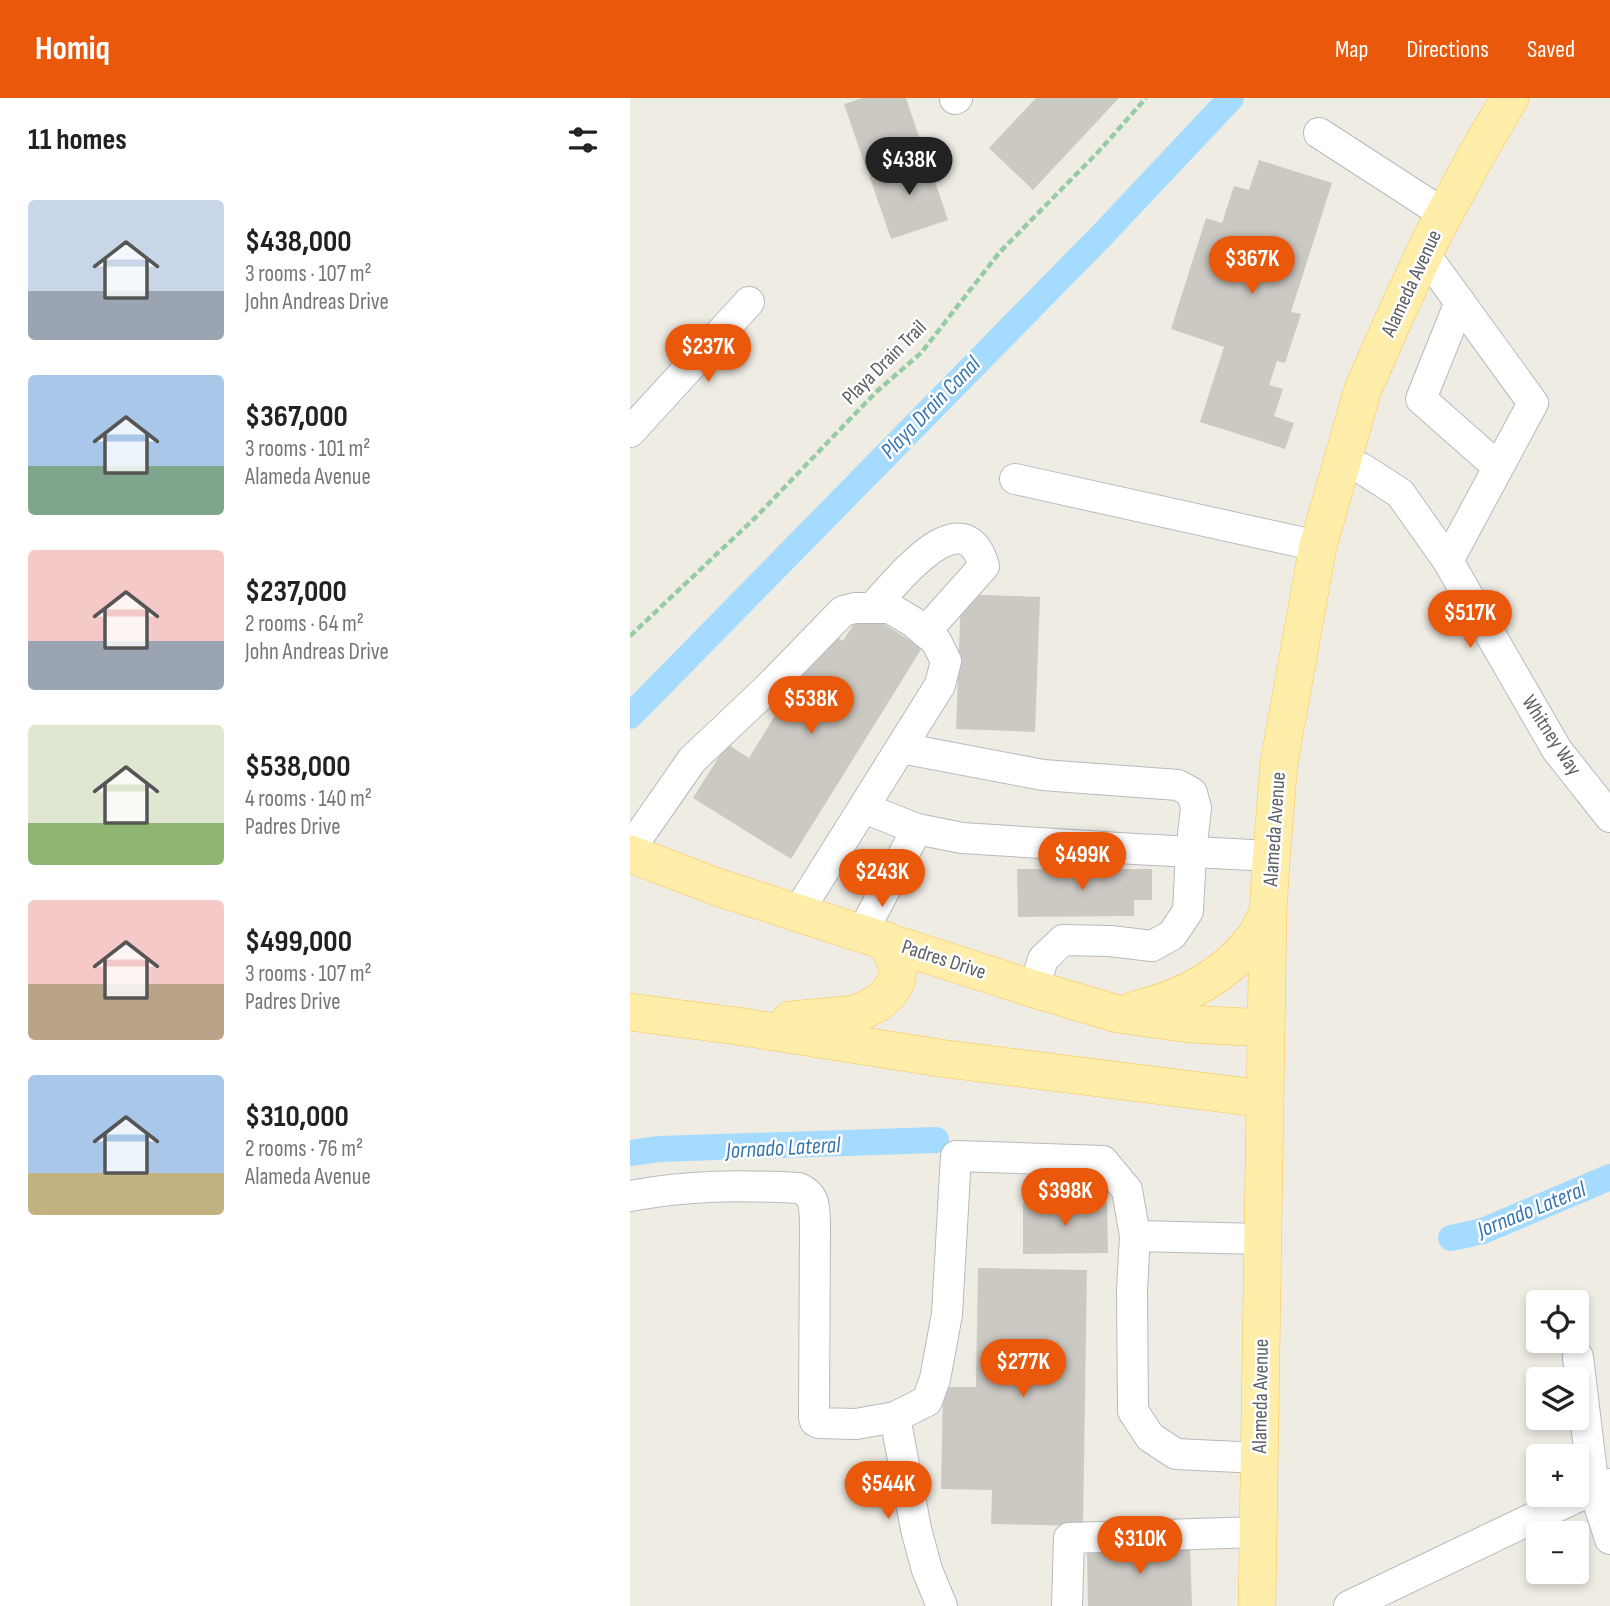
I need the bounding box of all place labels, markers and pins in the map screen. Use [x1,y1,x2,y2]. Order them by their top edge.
pin: $438K [860,138,958,197]
pin: $367K [1203,236,1301,296]
pin: $237K [659,324,757,384]
pin: $517K [1421,590,1519,650]
pin: $538K [762,676,860,736]
pin: $499K [1033,832,1131,892]
pin: $243K [833,850,931,909]
pin: $398K [1016,1168,1114,1228]
pin: $277K [974,1340,1072,1399]
pin: $544K [839,1462,937,1521]
pin: $310K [1091,1516,1189,1576]

